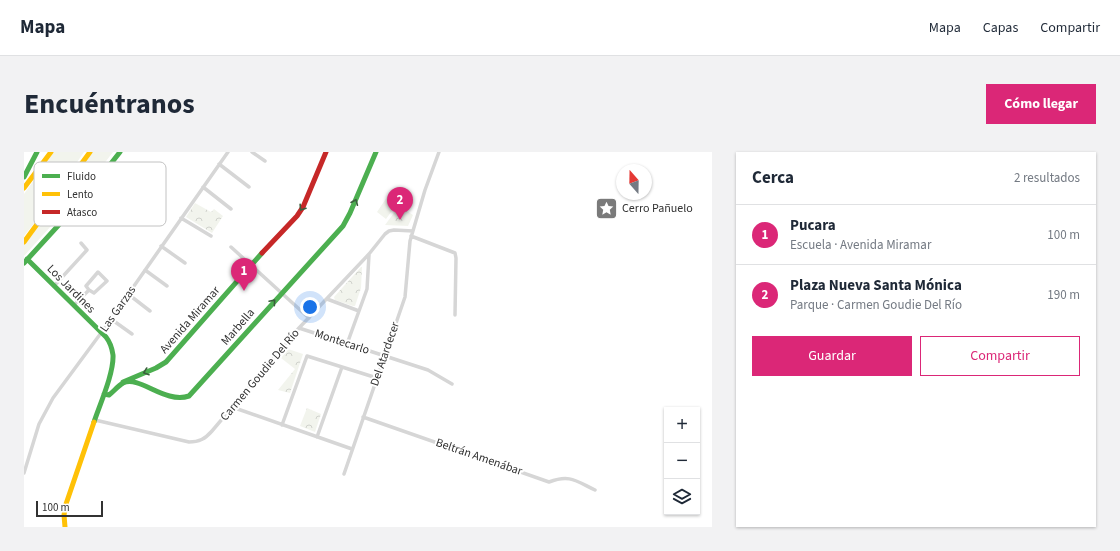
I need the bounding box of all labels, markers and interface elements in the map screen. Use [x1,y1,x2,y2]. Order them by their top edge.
text: Mapa [20,14,65,41]
text: Mapa [929,18,961,38]
text: Capas [983,18,1018,38]
text: Compartir [1040,18,1100,38]
text: Encuéntranos [24,84,195,124]
button: Cómo llegar [986,84,1096,124]
legend [34,162,166,226]
north arrow [616,164,652,200]
text: Cerca [752,166,794,190]
text: Fluido [67,169,96,184]
text: 2 resultados [1014,169,1080,187]
text: Lento [67,187,93,202]
pin: 2 [387,187,413,220]
place icon: Cerro Pañuelo [593,195,619,221]
one-way arrow [350,199,358,206]
place label: Cerro Pañuelo [622,200,693,217]
one-way arrow [299,204,307,211]
text: Atasco [67,205,97,220]
text: Pucara [790,215,836,236]
text: 1 [762,226,768,244]
text: 100 m [1047,226,1080,244]
text: Escuela · Avenida Miramar [790,236,931,254]
pin: 1 [231,258,257,291]
street label: Los Jardines [43,261,99,317]
text: Plaza Nueva Santa Mónica [790,275,962,296]
street label: Avenida Miramar [156,282,225,357]
street label: Las Garzas [96,283,140,335]
text: 2 [762,286,768,304]
text: 190 m [1047,286,1080,304]
text: Parque · Carmen Goudie Del Río [790,296,962,314]
your location [300,297,320,317]
one-way arrow [268,299,275,307]
street label: Marbella [217,305,259,349]
street label: Del Atardecer [366,319,404,388]
street label: Carmen Goudie Del Río [216,325,304,425]
street label: Montecarlo [312,325,372,359]
button: Guardar [752,336,912,376]
button: Compartir [920,336,1080,376]
one-way arrow [143,367,150,375]
map controls [664,407,700,515]
button: + [664,407,700,443]
street label: Beltrán Amenábar [433,434,525,480]
button: − [664,443,700,479]
button: layers [664,479,700,515]
scale bar [36,499,103,518]
text: 100 m [42,500,70,515]

